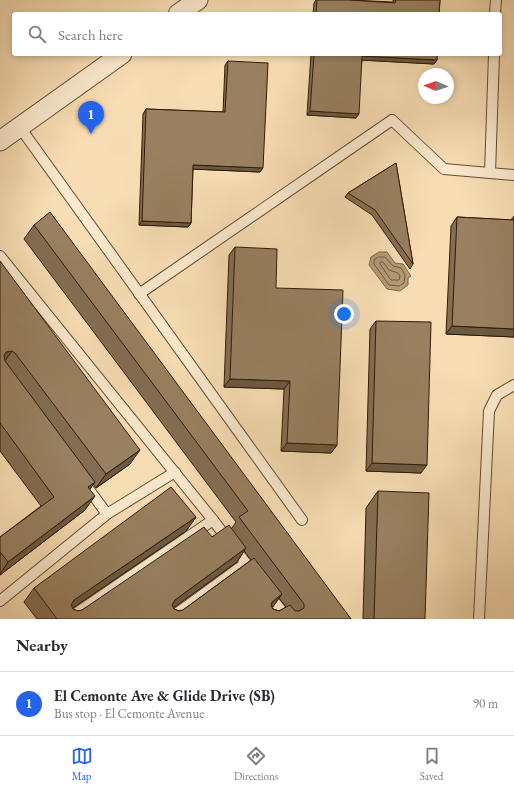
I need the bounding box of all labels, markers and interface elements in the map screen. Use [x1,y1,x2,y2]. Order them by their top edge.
search box [12,12,502,56]
icon: search [26,23,48,45]
text: Search here [58,25,123,44]
north arrow [418,68,454,104]
pin: 1 [78,101,104,134]
your location [334,304,354,324]
text: Nearby [16,634,68,656]
text: El Cemonte Ave & Glide Drive (SB) [54,686,275,705]
text: 1 [26,695,32,712]
text: 90 m [473,695,498,712]
text: Bus stop · El Cemonte Avenue [54,705,204,722]
tab: Map [71,745,93,783]
tab: Directions [234,745,278,783]
tab: Saved [420,745,443,783]

